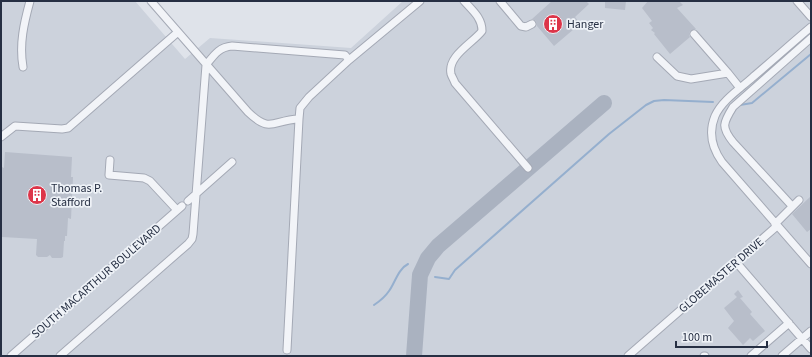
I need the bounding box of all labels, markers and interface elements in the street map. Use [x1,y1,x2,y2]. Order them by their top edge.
building icon: Hanger [542,13,564,35]
place label: Hanger [567,16,604,33]
place label: Thomas P. Stafford [51,180,102,211]
building icon: Thomas P. Stafford [26,184,48,206]
street label: SOUTH MACARTHUR BOULEVARD [28,220,165,343]
street label: GLOBEMASTER DRIVE [675,234,767,317]
scale bar [676,323,767,349]
text: 100 m [682,329,712,346]

